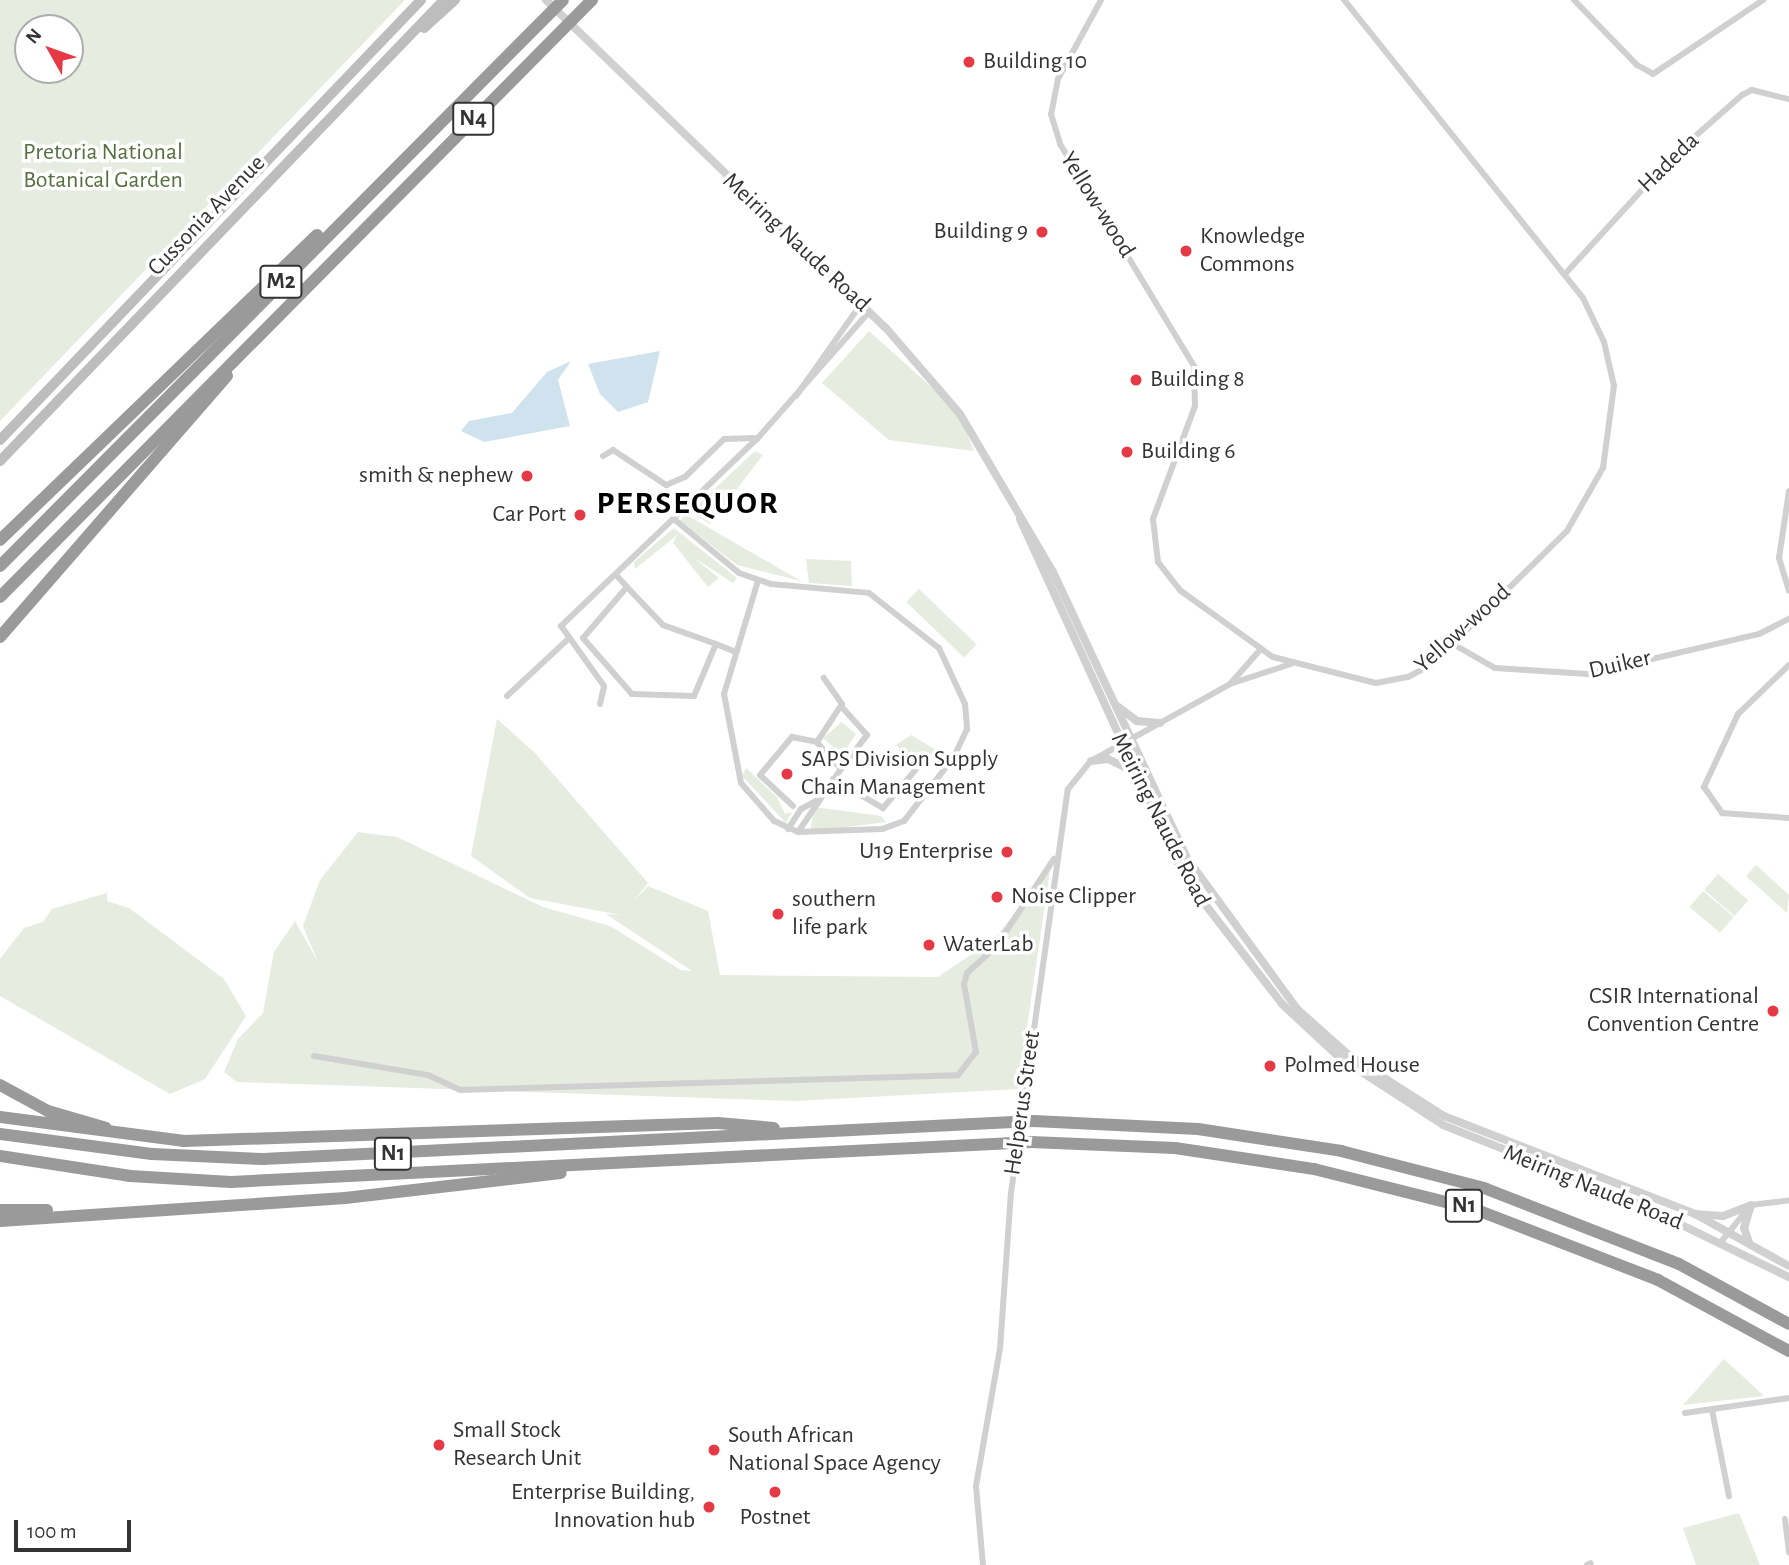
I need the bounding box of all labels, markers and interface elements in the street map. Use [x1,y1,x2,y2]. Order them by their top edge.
north arrow [14,14,84,84]
text: N [23,25,46,48]
place label: Building 10 [983,48,1087,76]
marker: Building 10 [961,54,977,70]
road number: N4 [452,100,494,138]
street label: Hadeda [1632,127,1706,199]
park label: Pretoria National Botanical Garden [23,139,183,195]
street label: Yellow-wood [1053,147,1141,263]
street label: Cussonia Avenue [142,150,272,282]
street label: Meiring Naude Road [716,167,876,319]
place label: Building 9 [934,218,1028,246]
place label: Knowledge Commons [1200,223,1305,279]
marker: Building 9 [1034,224,1050,240]
marker: Knowledge Commons [1178,243,1194,259]
road number: M2 [258,262,304,302]
place label: Building 8 [1150,366,1245,394]
marker: Building 8 [1128,372,1144,388]
place label: Building 6 [1141,438,1235,466]
marker: Building 6 [1119,444,1135,460]
place label: smith & nephew [359,462,513,490]
marker: smith & nephew [519,468,535,484]
district label: PERSEQUOR [598,484,778,522]
place label: Car Port [493,501,566,529]
marker: Car Port [572,507,588,523]
street label: Yellow-wood [1409,578,1517,680]
street label: Duiker [1586,644,1654,686]
street label: Meiring Naude Road [1104,728,1216,912]
place label: SAPS Division Supply Chain Management [801,746,998,802]
marker: SAPS Division Supply Chain Management [779,766,795,782]
place label: U19 Enterprise [859,838,993,866]
marker: U19 Enterprise [999,844,1015,860]
place label: Noise Clipper [1011,883,1136,911]
place label: southern life park [792,886,876,942]
marker: Noise Clipper [989,889,1005,905]
marker: southern life park [770,906,786,922]
place label: WaterLab [943,931,1034,959]
marker: WaterLab [921,937,937,953]
place label: CSIR International Convention Centre [1587,983,1759,1039]
marker: CSIR International Convention Centre [1765,1003,1781,1019]
street label: Helperus Street [999,1029,1047,1177]
place label: Polmed House [1284,1052,1420,1080]
marker: Polmed House [1262,1058,1278,1074]
road number: N1 [374,1134,412,1174]
street label: Meiring Naude Road [1499,1139,1687,1237]
road number: N1 [1445,1186,1483,1226]
place label: Small Stock Research Unit [453,1417,581,1473]
place label: South African National Space Agency [728,1422,941,1478]
marker: Small Stock Research Unit [431,1437,447,1453]
marker: South African National Space Agency [706,1442,722,1458]
place label: Enterprise Building, Innovation hub [511,1479,695,1535]
marker: Postnet [767,1484,783,1500]
marker: Enterprise Building, Innovation hub [701,1499,717,1515]
place label: Postnet [740,1504,810,1532]
scale bar [18,1506,135,1550]
text: 100 m [27,1521,77,1542]

